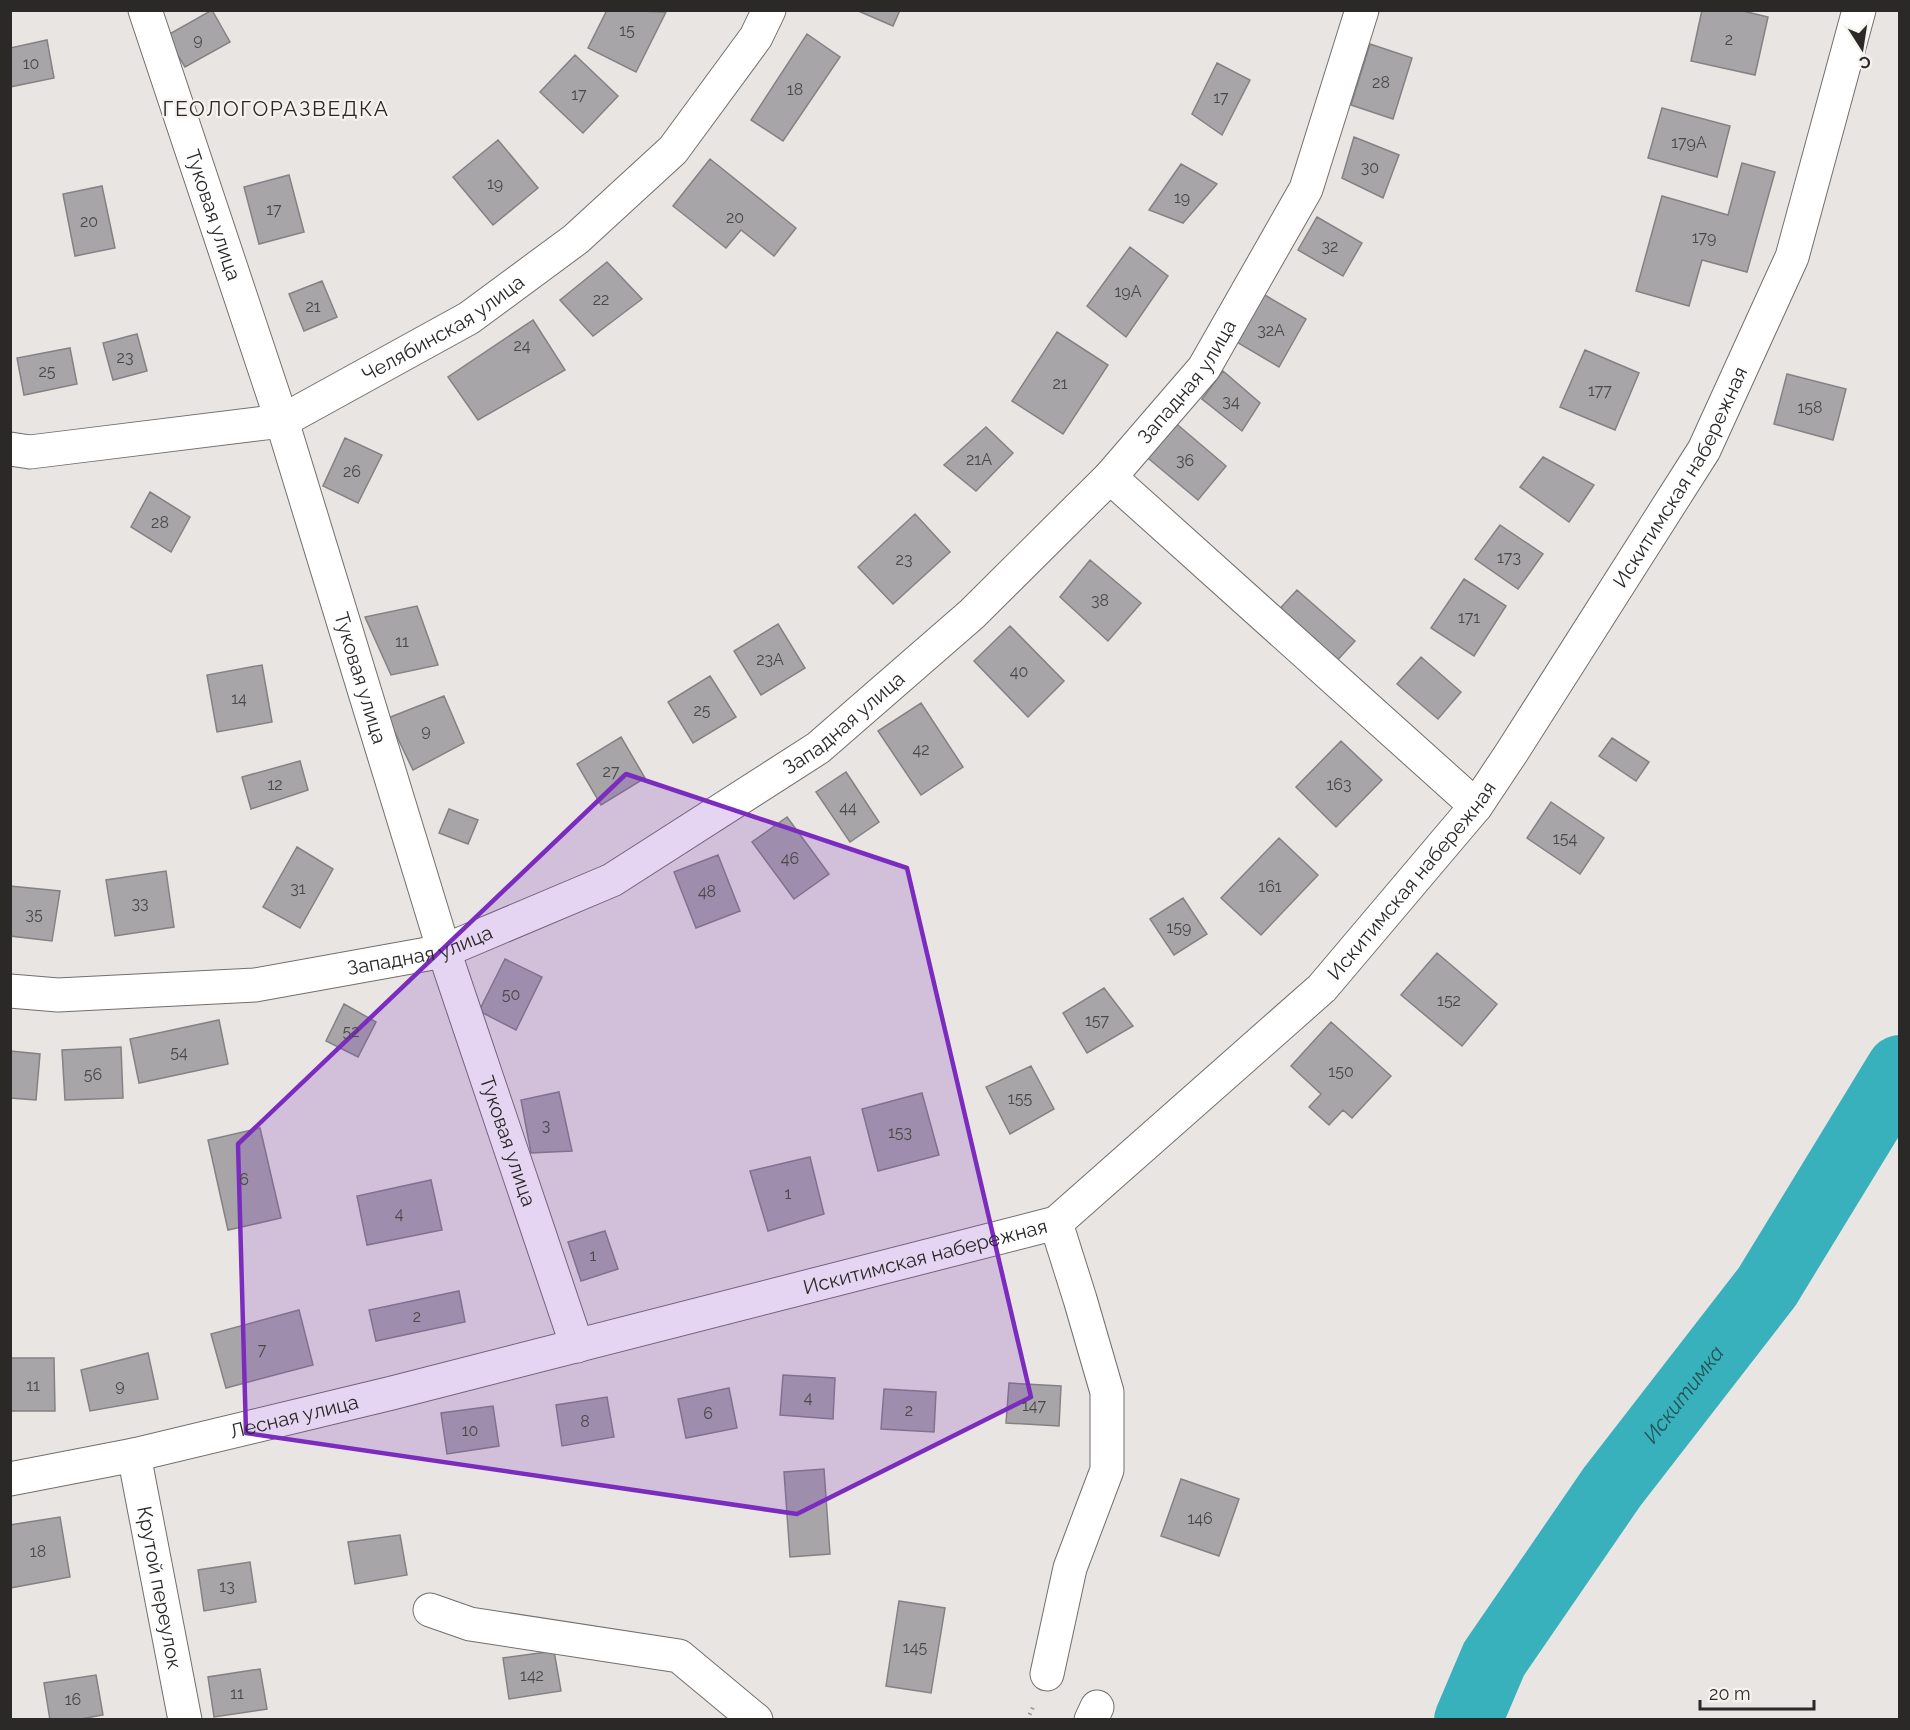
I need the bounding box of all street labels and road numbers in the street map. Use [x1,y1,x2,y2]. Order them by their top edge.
street label: Туковая улица [180,146,246,283]
street label: Челябинская улица [358,270,529,387]
street label: Западная улица [1132,315,1241,449]
street label: Искитимская набережная [1608,363,1752,592]
street label: Туковая улица [329,609,392,747]
street label: Западная улица [778,666,909,779]
street label: Искитимская набережная [1322,777,1501,985]
street label: Западная улица [345,920,496,980]
street label: Туковая улица [475,1073,541,1210]
street label: Искитимская набережная [801,1214,1050,1299]
street label: Лесная улица [227,1389,361,1444]
street label: Крутой переулок [132,1504,187,1671]

